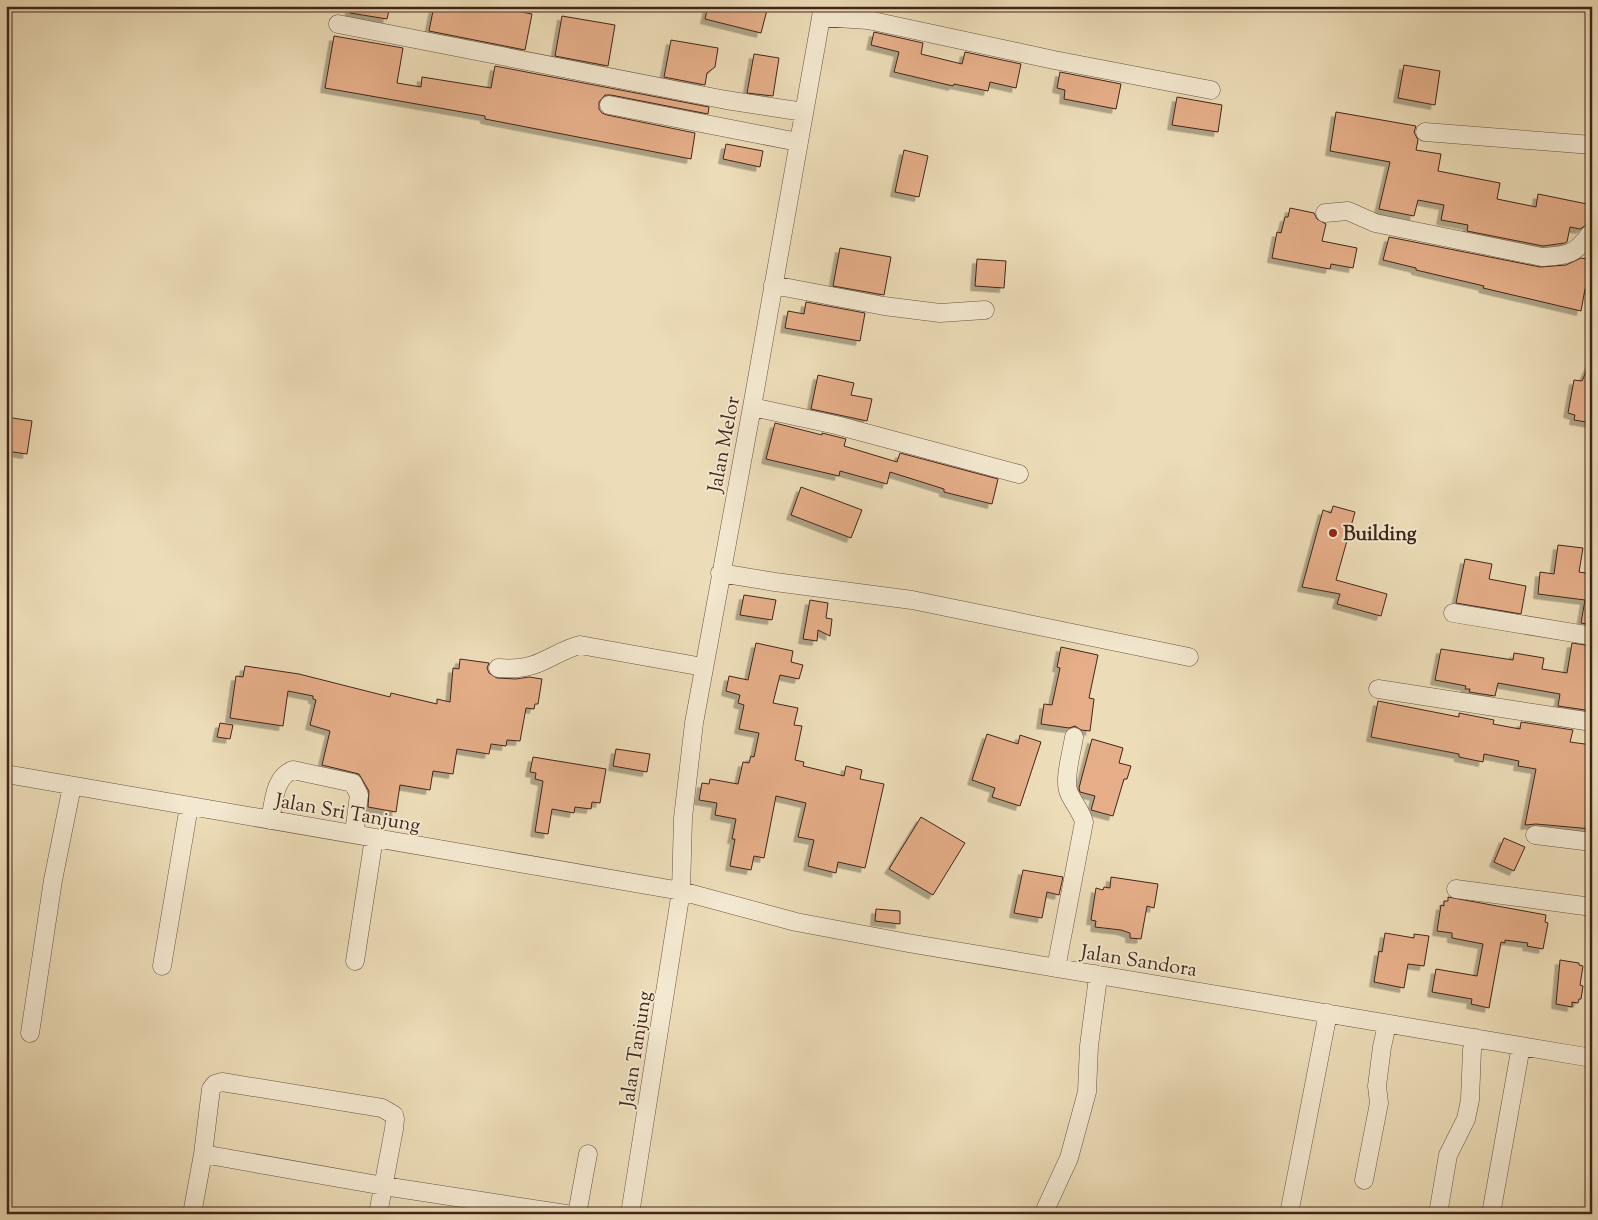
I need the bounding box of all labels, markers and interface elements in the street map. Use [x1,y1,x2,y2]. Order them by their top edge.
street label: Jalan Melor [702,394,749,496]
place label: Building [1343,521,1417,550]
marker: Building [1327,527,1339,539]
street label: Jalan Sri Tanjung [272,787,423,842]
street label: Jalan Sandora [1077,939,1199,986]
street label: Jalan Tanjung [614,989,661,1111]

